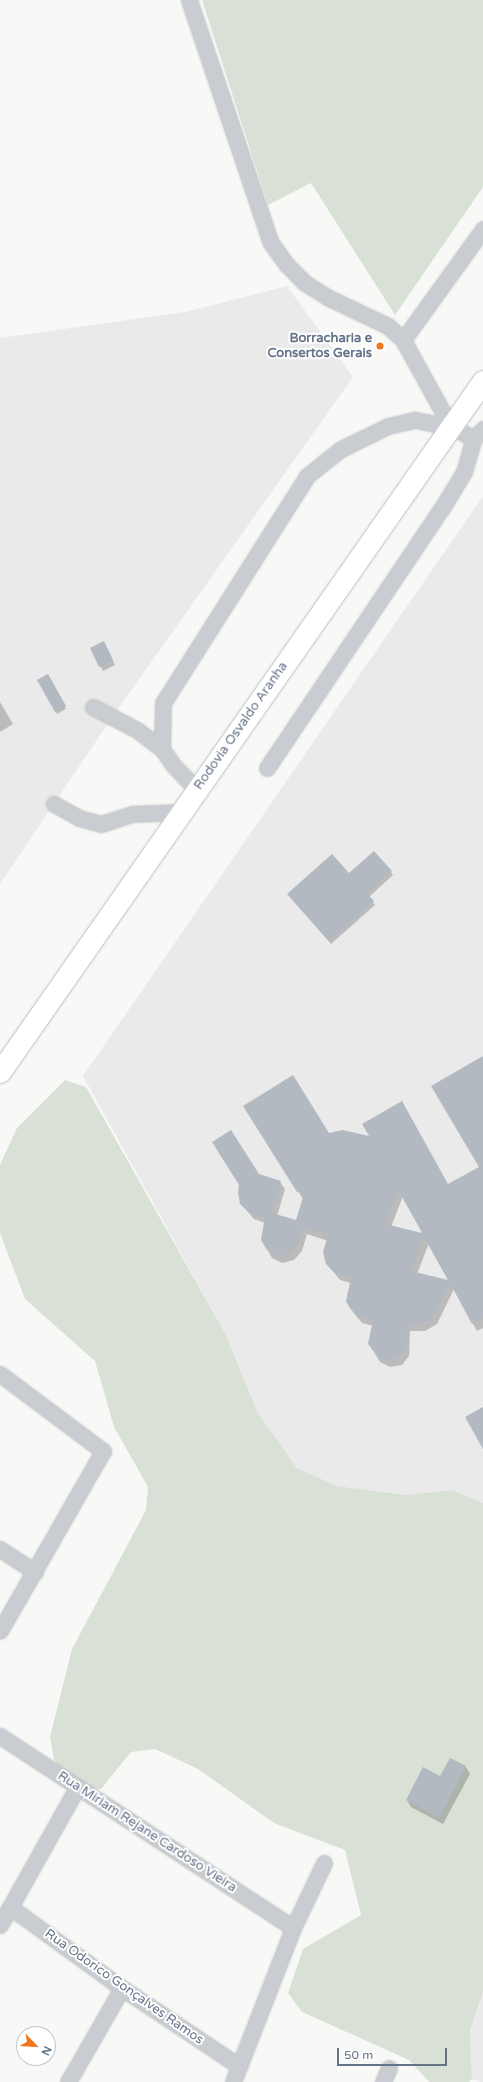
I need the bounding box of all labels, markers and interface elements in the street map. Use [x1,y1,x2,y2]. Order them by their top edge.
place label: Borracharia e Consertos Gerais [267,331,372,362]
marker: Borracharia e Consertos Gerais [375,341,385,351]
street label: Rodovia Osvaldo Aranha [191,659,291,793]
street label: Rua Miriam Rejane Cardoso Vieira [55,1768,239,1896]
street label: Rua Odorico Gonçalves Ramos [42,1926,206,2048]
north arrow [16,2026,56,2066]
scale bar [339,2040,449,2066]
text: N [39,2044,54,2058]
text: 50 m [344,2048,373,2062]

